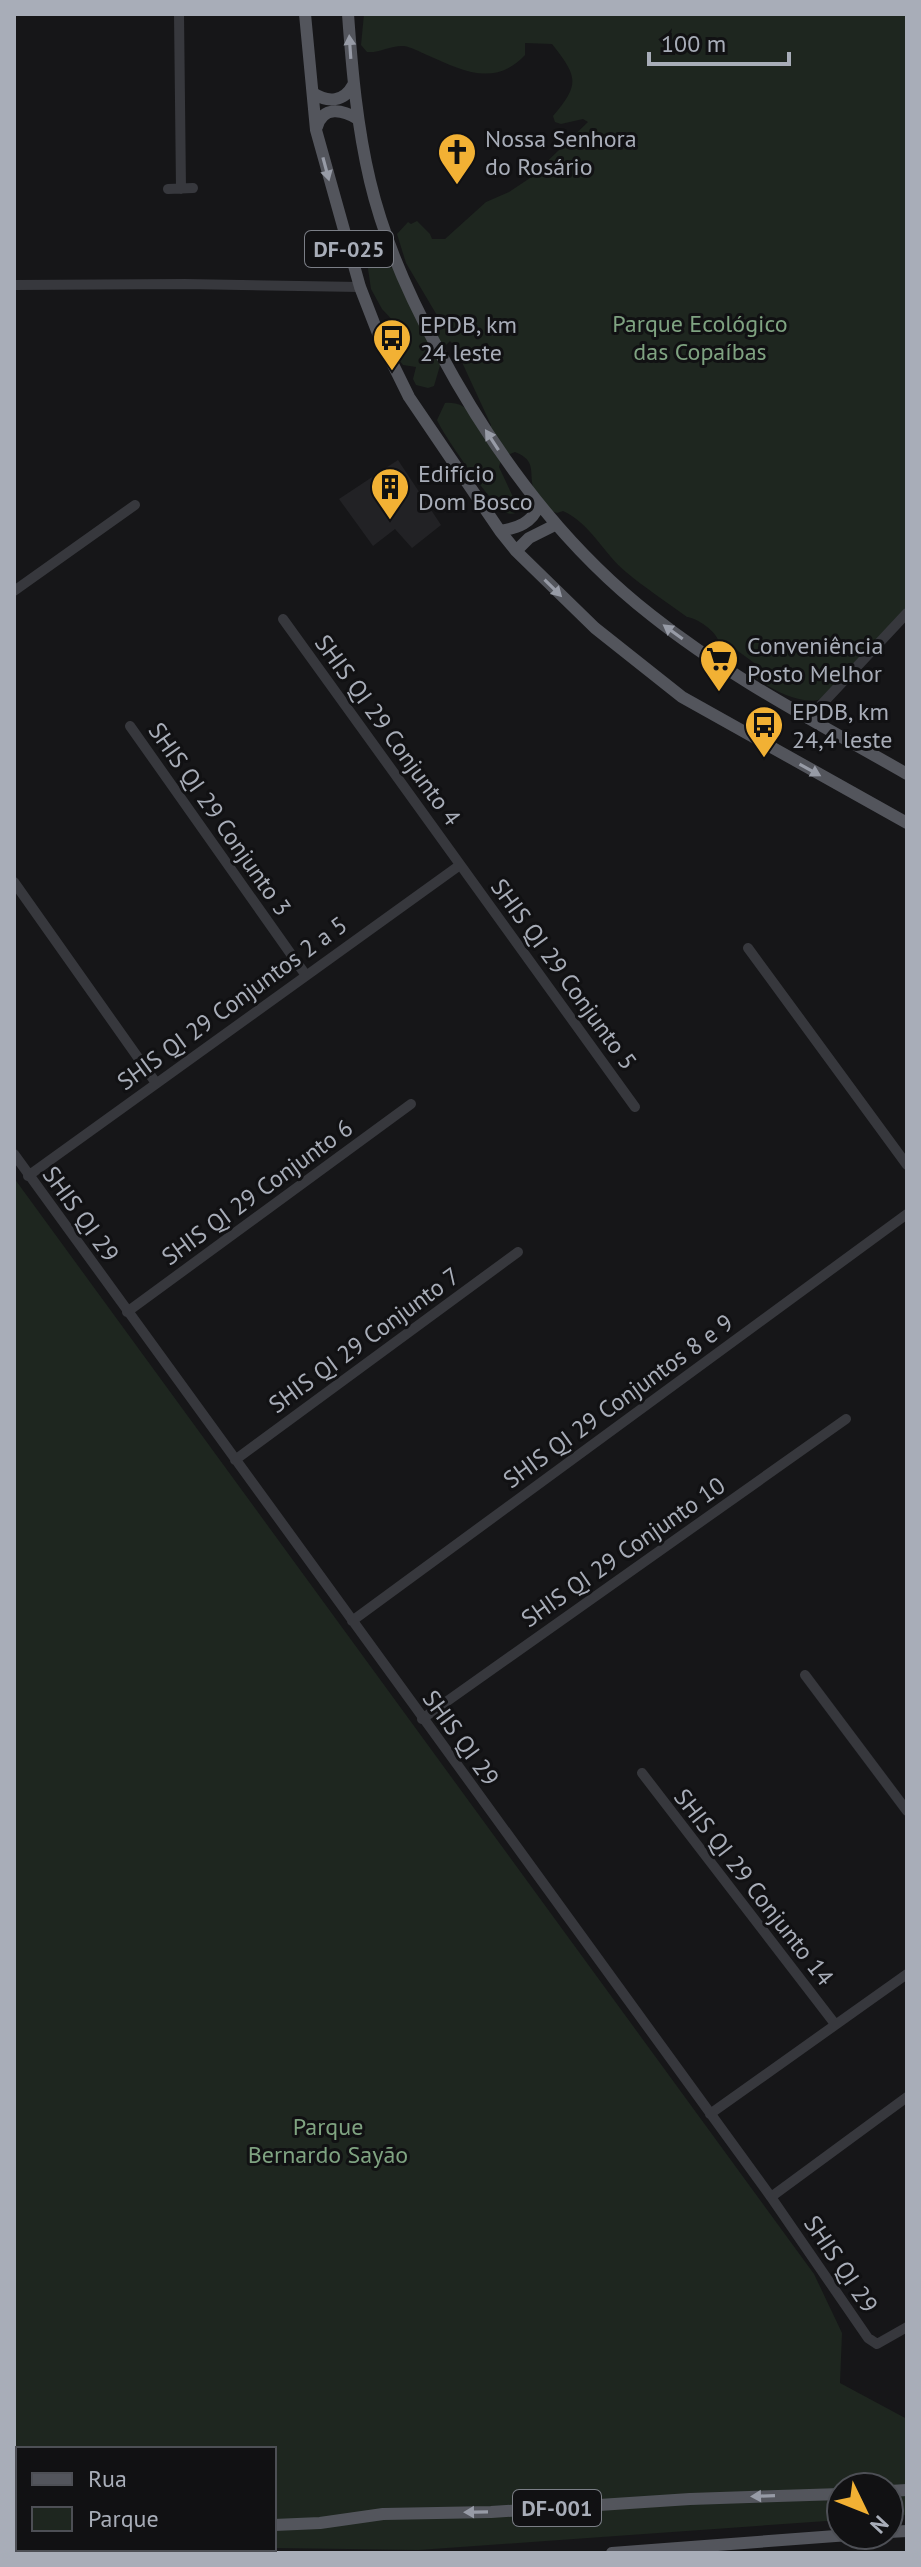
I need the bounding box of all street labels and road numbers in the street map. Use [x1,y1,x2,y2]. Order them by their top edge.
road number: DF-025 [305,231,393,267]
street label: SHIS QI 29 Conjunto 4 [308,628,468,832]
street label: SHIS QI 29 Conjunto 3 [142,716,298,922]
street label: SHIS QI 29 Conjunto 5 [484,872,644,1076]
street label: SHIS QI 29 Conjuntos 2 a 5 [111,909,353,1097]
street label: SHIS QI 29 Conjunto 6 [155,1112,359,1272]
street label: SHIS QI 29 [36,1160,126,1268]
street label: SHIS QI 29 Conjunto 7 [262,1260,466,1420]
street label: SHIS QI 29 Conjuntos 8 e 9 [497,1307,739,1495]
street label: SHIS QI 29 Conjunto 10 [515,1470,731,1634]
street label: SHIS QI 29 [416,1684,506,1792]
street label: SHIS QI 29 Conjunto 14 [667,1782,841,1992]
street label: SHIS QI 29 [797,2209,885,2319]
road number: DF-001 [513,2490,601,2526]

